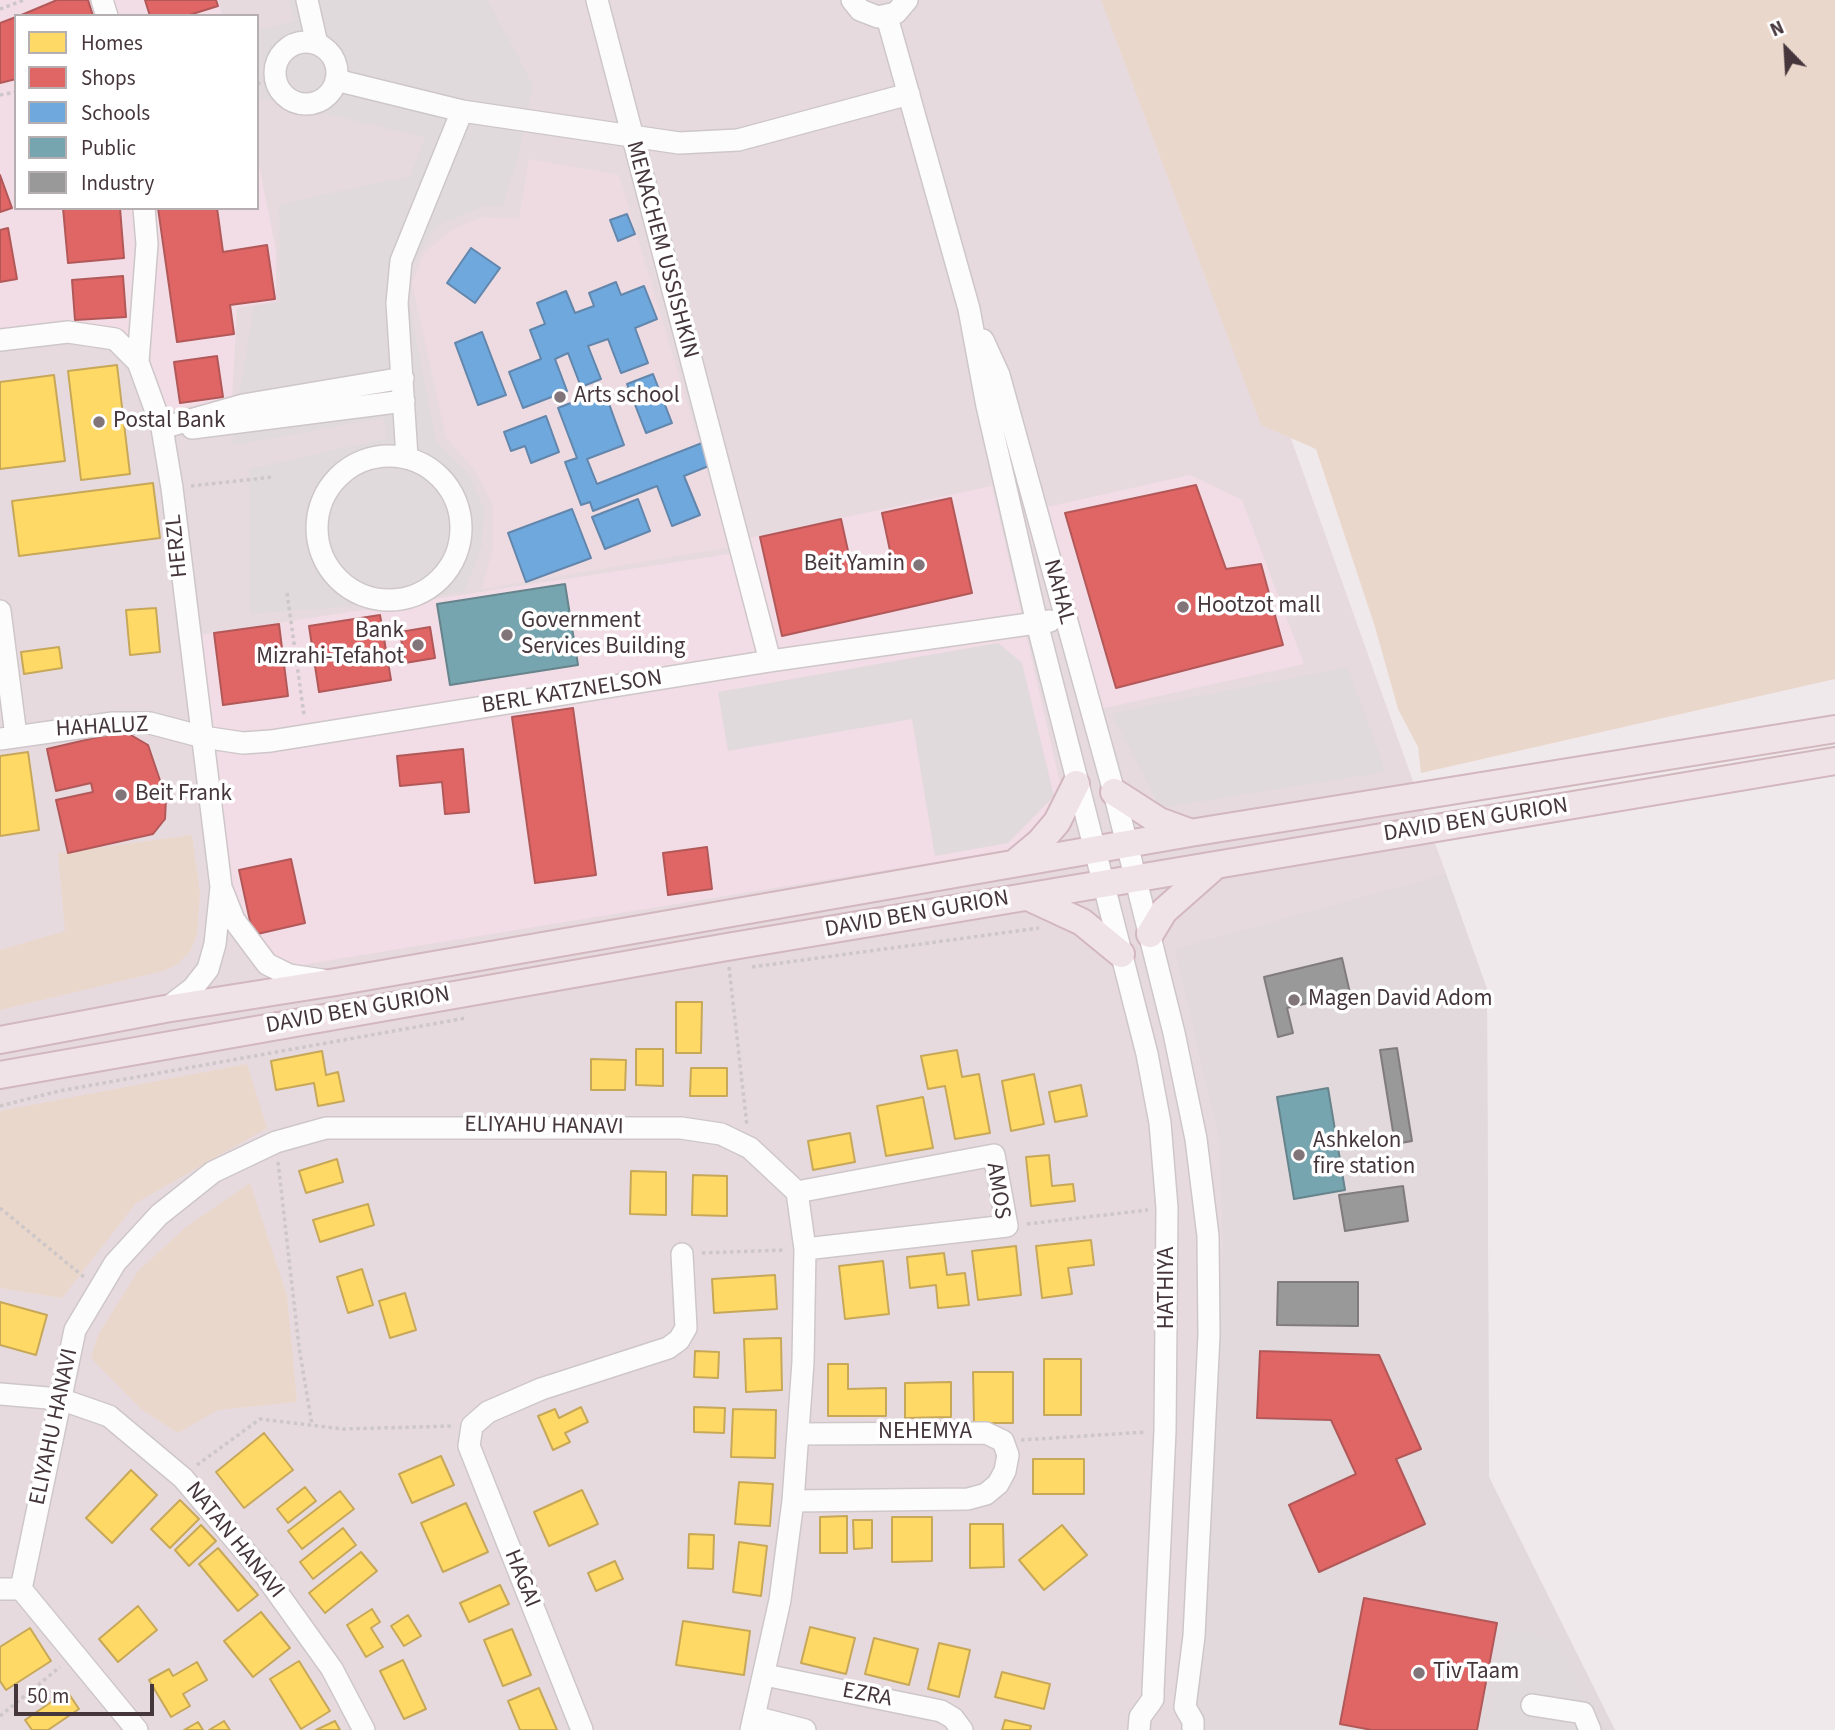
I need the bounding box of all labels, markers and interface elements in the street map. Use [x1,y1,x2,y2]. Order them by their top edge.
legend [14,14,259,210]
north arrow [1751,14,1821,84]
text: N [1766,14,1789,44]
text: Homes [81,28,143,58]
text: Shops [81,63,135,93]
text: Schools [81,98,150,128]
text: Public [81,133,136,163]
street label: MENACHEM USSISHKIN [619,138,703,362]
text: Industry [81,168,154,198]
place label: Arts school [574,383,680,411]
marker: Arts school [552,389,568,405]
place label: Postal Bank [113,408,225,436]
marker: Postal Bank [91,414,107,430]
street label: HERZL [161,513,195,579]
place label: Beit Yamin [804,551,905,579]
marker: Beit Yamin [911,557,927,573]
street label: NAHAL [1036,557,1080,627]
place label: Hootzot mall [1197,593,1321,621]
marker: Hootzot mall [1175,599,1191,615]
place label: Government Services Building [521,608,685,662]
place label: Bank Mizrahi-Tefahot [256,618,404,672]
marker: Government Services Building [499,627,515,643]
marker: Bank Mizrahi-Tefahot [410,637,426,653]
street label: BERL KATZNELSON [480,665,664,721]
street label: HAHALUZ [55,712,149,744]
place label: Beit Frank [135,781,232,809]
marker: Beit Frank [113,787,129,803]
street label: DAVID BEN GURION [1382,793,1570,849]
street label: DAVID BEN GURION [823,885,1011,945]
street label: DAVID BEN GURION [264,981,452,1041]
place label: Magen David Adom [1308,986,1492,1014]
marker: Magen David Adom [1286,992,1302,1008]
street label: ELIYAHU HANAVI [464,1112,624,1142]
place label: Ashkelon fire station [1313,1128,1415,1182]
marker: Ashkelon fire station [1291,1147,1307,1163]
street label: AMOS [979,1161,1015,1221]
street label: HATHIYA [1154,1247,1182,1329]
street label: ELIYAHU HANAVI [25,1346,85,1508]
street label: NEHEMYA [878,1419,972,1447]
street label: NATAN HANAVI [179,1477,289,1605]
street label: HAGAI [497,1546,545,1612]
place label: Tiv Taam [1433,1659,1519,1687]
marker: Tiv Taam [1411,1665,1427,1681]
scale bar [18,1670,158,1714]
street label: EZRA [840,1678,894,1714]
text: 50 m [27,1681,69,1711]

